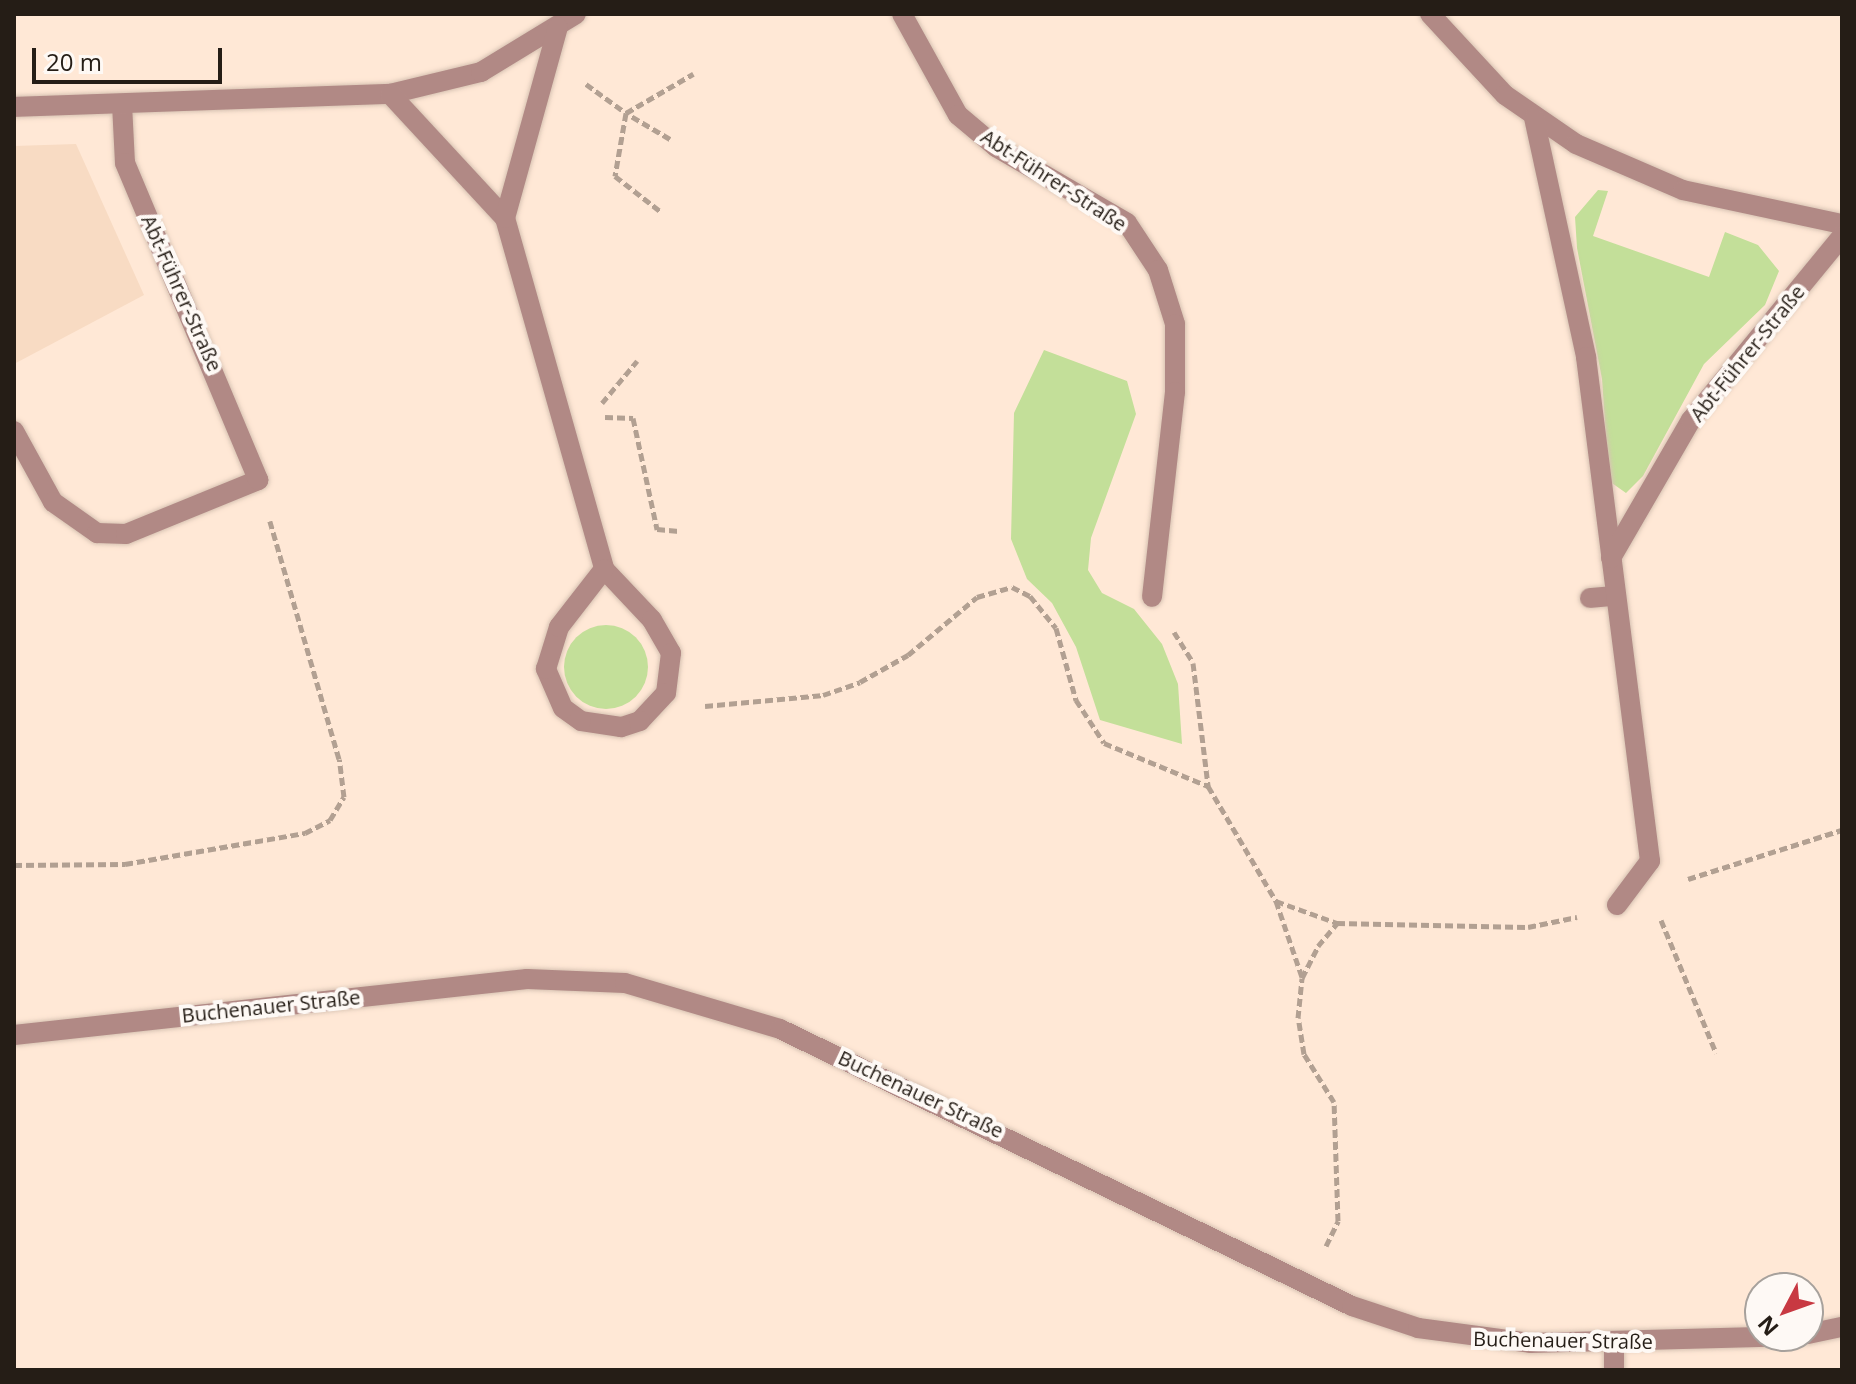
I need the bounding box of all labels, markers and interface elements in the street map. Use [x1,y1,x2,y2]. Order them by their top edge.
scale bar [36,32,226,82]
text: 20 m [46,45,102,78]
street label: Abt-Führer-Straße [977,124,1131,236]
street label: Abt-Führer-Straße [137,211,227,375]
street label: Abt-Führer-Straße [1685,280,1809,426]
street label: Buchenauer Straße [180,985,362,1027]
street label: Buchenauer Straße [835,1045,1007,1143]
north arrow [1744,1272,1824,1352]
text: N [1750,1310,1785,1343]
street label: Buchenauer Straße [1473,1326,1653,1354]

